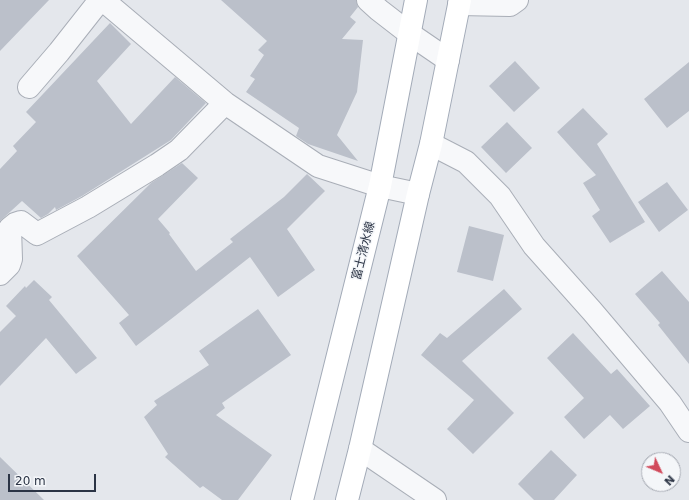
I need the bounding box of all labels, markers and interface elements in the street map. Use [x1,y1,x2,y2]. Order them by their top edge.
street label: 富士清水線 [350,220,378,282]
north arrow [641,452,681,492]
scale bar [10,466,98,492]
text: N [661,472,677,488]
text: 20 m [15,474,46,488]

